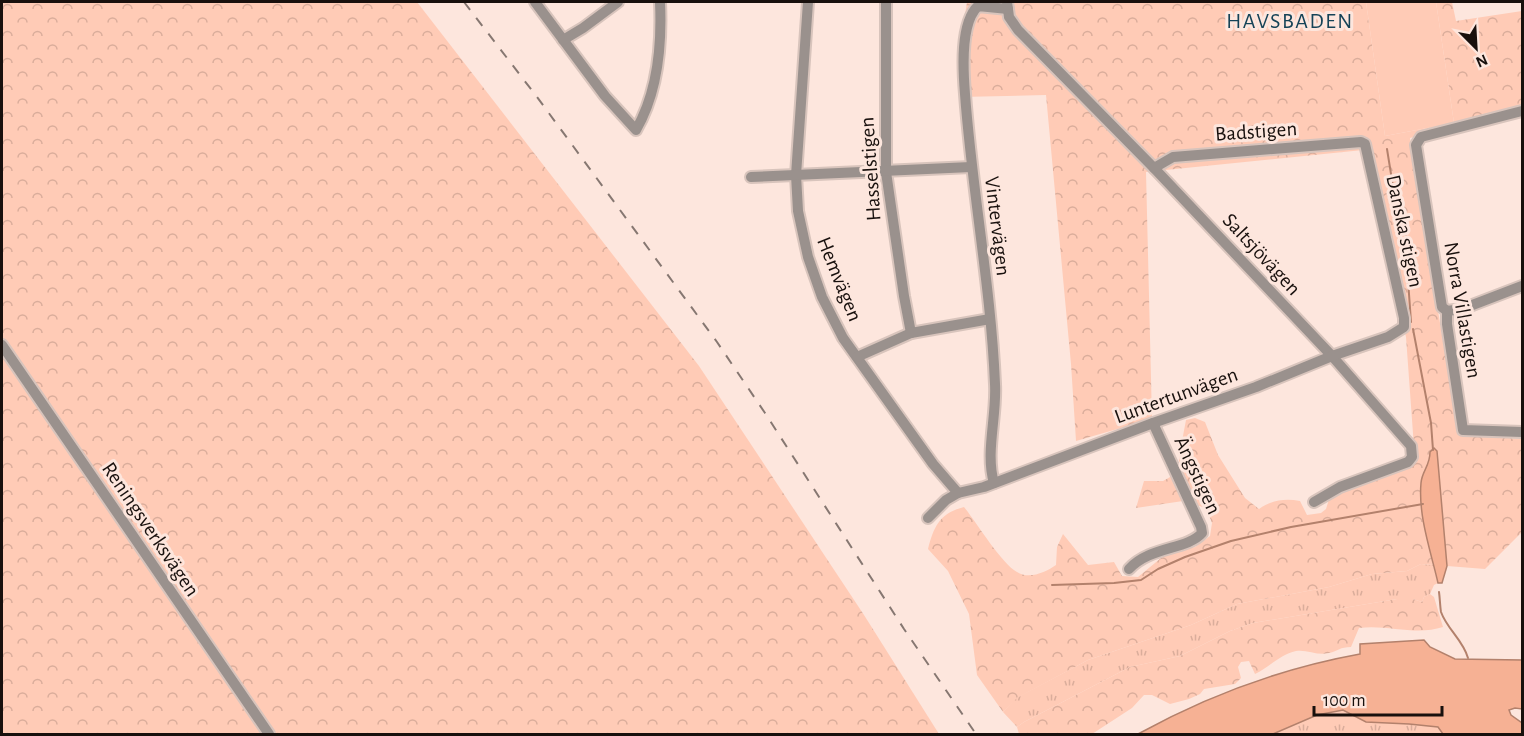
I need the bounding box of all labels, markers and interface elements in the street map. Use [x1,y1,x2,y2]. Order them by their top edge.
district label: HAVSBADEN [1226,10,1354,32]
north arrow [1446,18,1506,78]
text: N [1473,51,1490,70]
street label: Hasselstigen [856,116,885,222]
street label: Badstigen [1214,118,1298,145]
street label: Danska stigen [1382,173,1427,289]
street label: Vintervägen [981,175,1014,277]
street label: Saltsjövägen [1219,209,1305,299]
street label: Hemvägen [813,234,866,324]
street label: Norra Villastigen [1440,240,1485,380]
street label: Luntertunvägen [1112,363,1241,427]
street label: Ängstigen [1170,433,1226,517]
street label: Reningsverksvägen [98,458,203,600]
scale bar [1314,679,1442,717]
text: 100 m [1323,692,1366,710]

